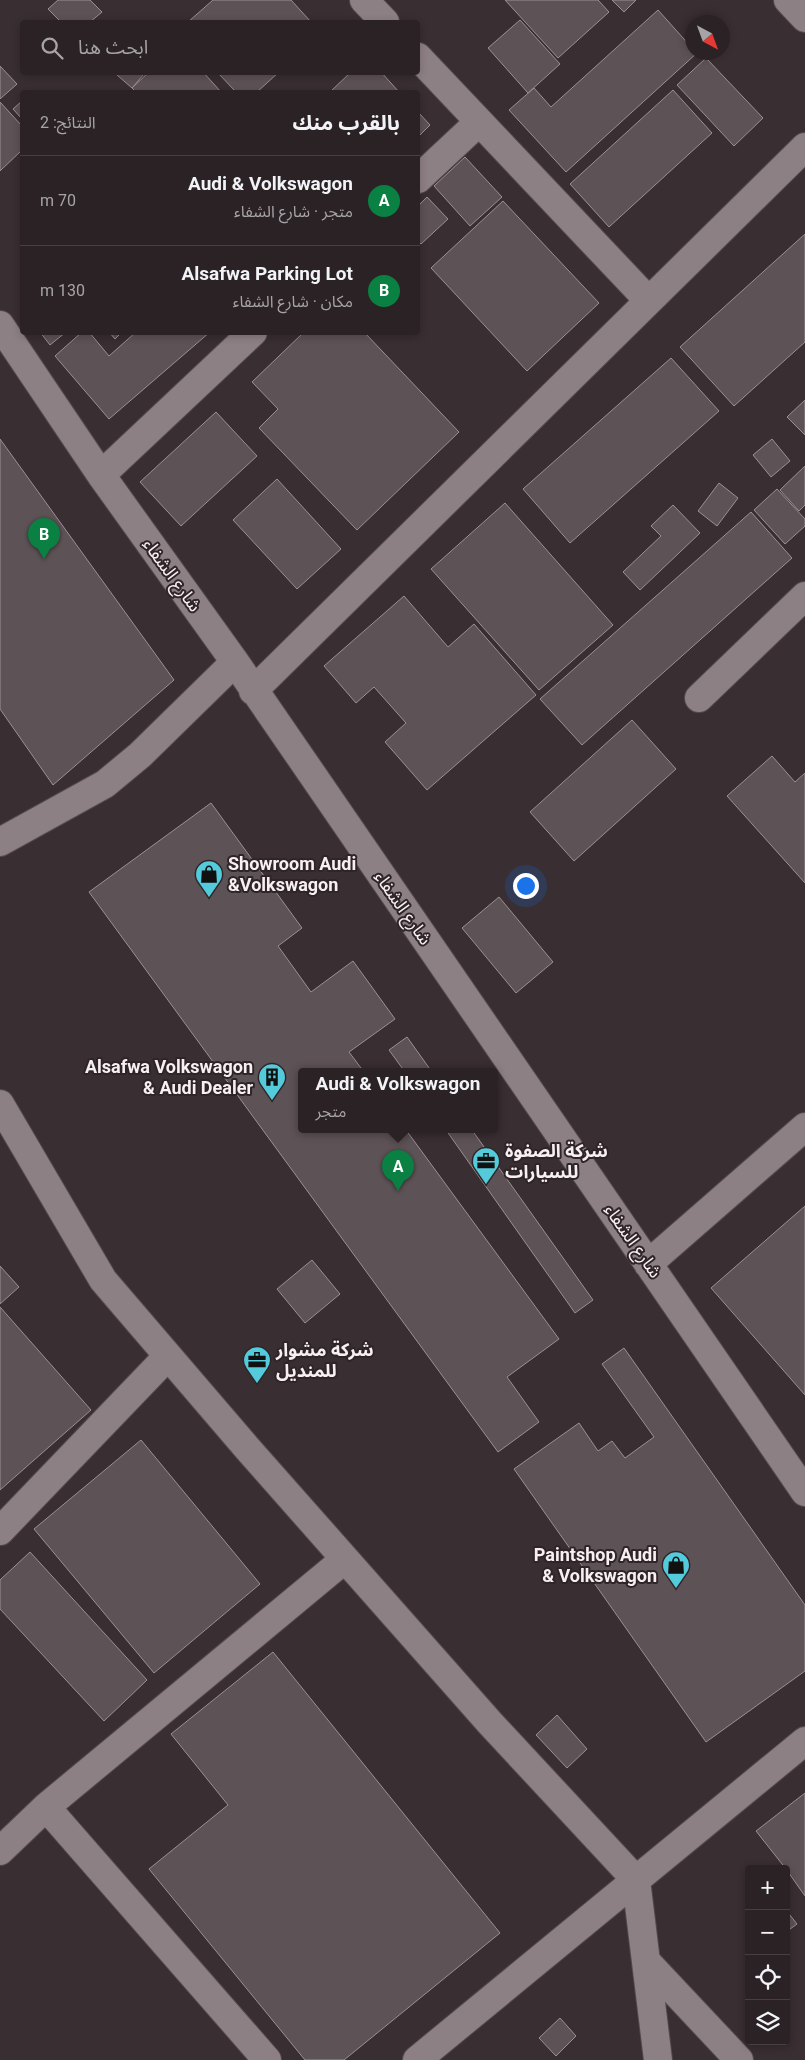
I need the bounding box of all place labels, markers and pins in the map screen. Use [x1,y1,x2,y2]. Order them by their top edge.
pin: B [28,518,60,559]
place label: Showroom Audi &Volkswagon [228,853,356,895]
shop icon: Showroom Audi &Volkswagon [194,859,224,898]
place label: Alsafwa Volkswagon & Audi Dealer [85,1056,253,1098]
building icon: Alsafwa Volkswagon & Audi Dealer [257,1062,287,1101]
place label: شركة الصفوة للسيارات [505,1140,608,1183]
office icon: شركة الصفوة للسيارات [471,1146,501,1185]
pin: A [382,1150,414,1191]
place label: شركة مشوار للمنديل [275,1339,374,1381]
office icon: شركة مشوار للمنديل [242,1345,272,1384]
place label: Paintshop Audi & Volkswagon [534,1544,657,1586]
shop icon: Paintshop Audi & Volkswagon [661,1550,691,1589]

